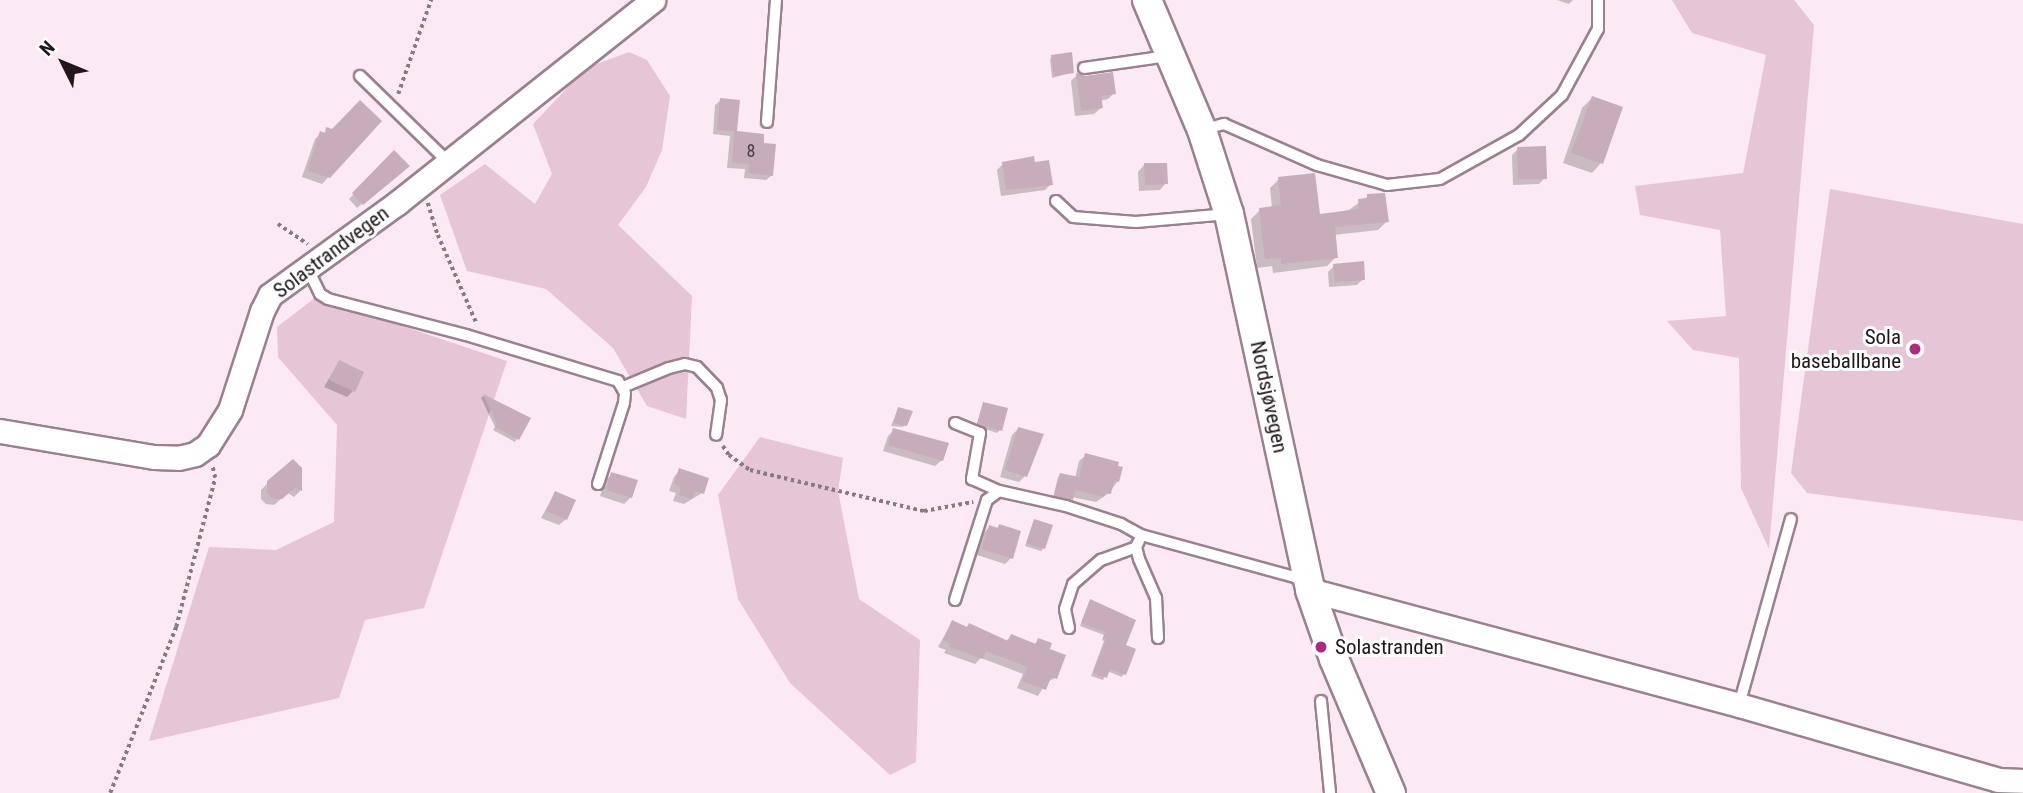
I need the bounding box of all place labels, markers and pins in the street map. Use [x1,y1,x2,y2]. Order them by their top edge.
place label: Sola baseballbane [1791,324,1901,374]
marker: Sola baseballbane [1907,341,1923,357]
place label: Solastranden [1335,634,1444,660]
marker: Solastranden [1313,639,1329,655]

